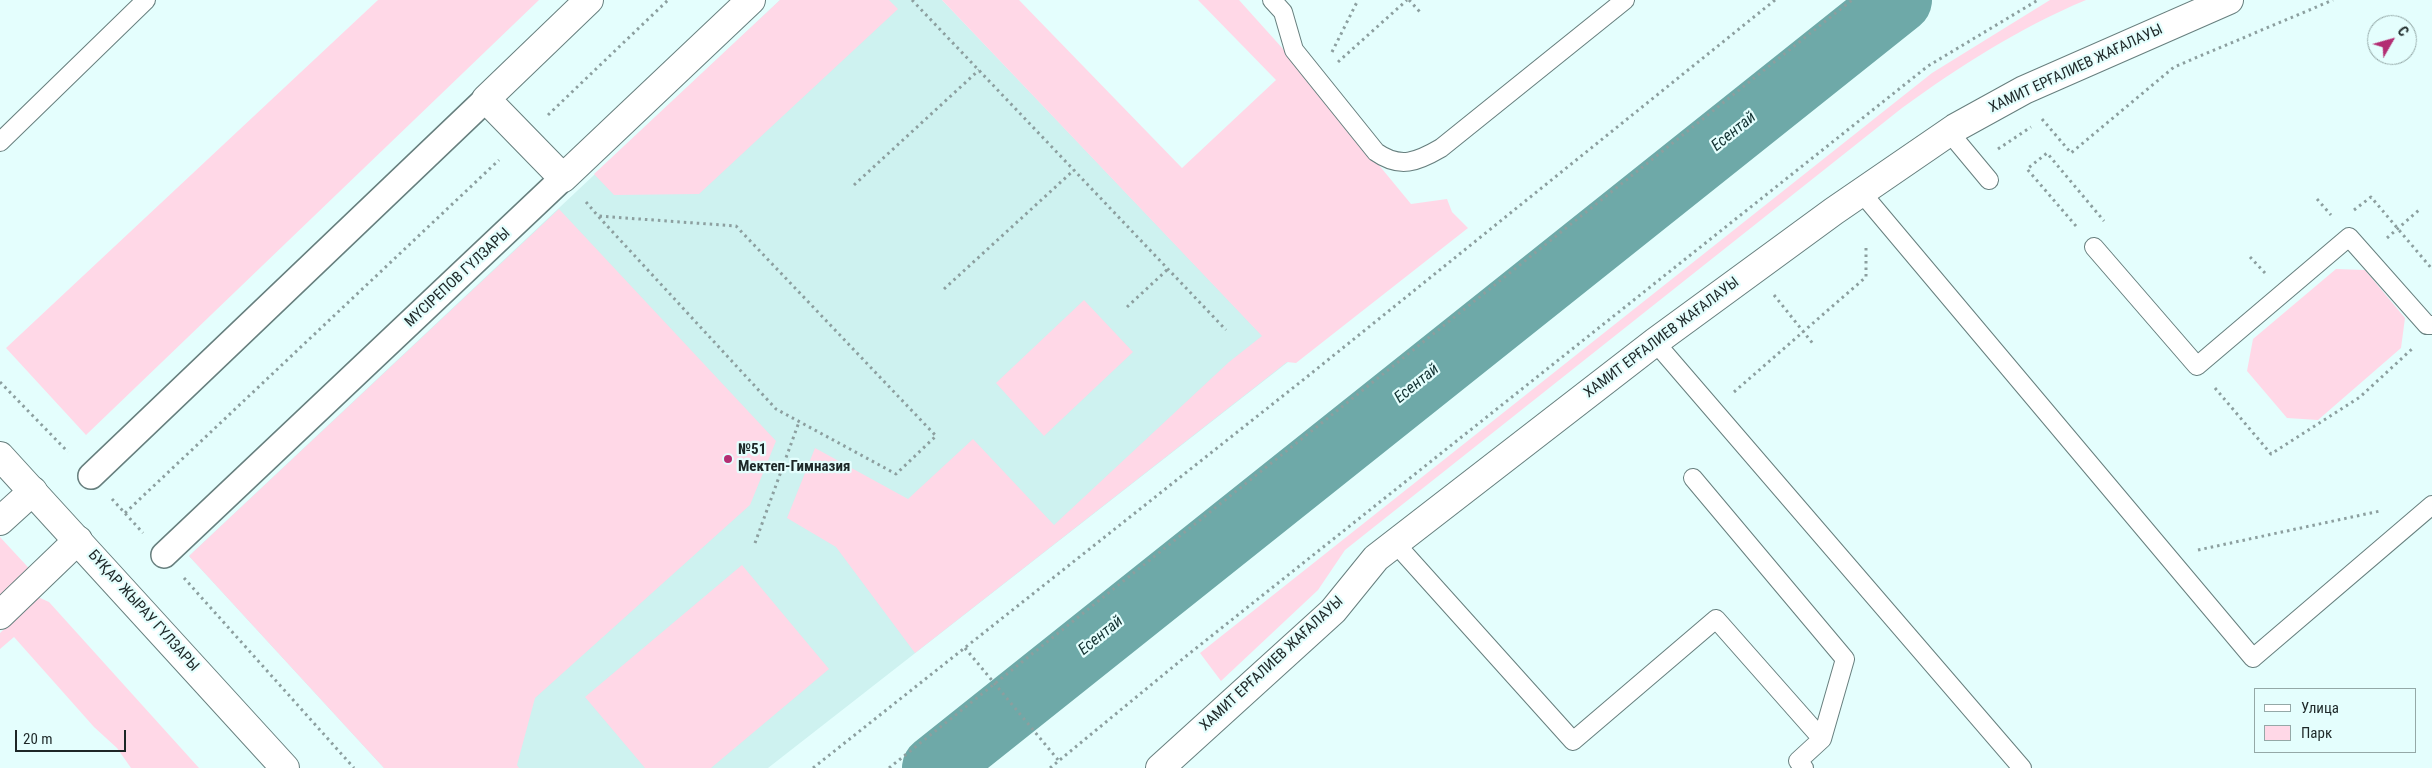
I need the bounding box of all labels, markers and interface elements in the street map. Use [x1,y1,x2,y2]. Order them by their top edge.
north arrow [2367,15,2417,65]
street label: ХАМИТ ЕРҒАЛИЕВ ЖАҒАЛАУЫ [1986,21,2166,117]
text: С [2394,23,2412,39]
water label: Есентай [1708,108,1760,156]
street label: МҮСІРЕПОВ ГҮЛЗАРЫ [402,225,514,331]
street label: ХАМИТ ЕРҒАЛИЕВ ЖАҒАЛАУЫ [1581,274,1743,402]
water label: Есентай [1391,360,1443,408]
place label: №51 Мектеп-Гимназия [738,441,850,476]
marker: №51 Мектеп-Гимназия [722,453,734,465]
street label: БҰҚАР ЖЫРАУ ГҮЛЗАРЫ [84,547,202,675]
street label: ХАМИТ ЕРҒАЛИЕВ ЖАҒАЛАУЫ [1197,593,1347,735]
water label: Есентай [1075,612,1127,660]
legend [2254,688,2417,753]
text: Улица [2301,699,2339,717]
scale bar [18,720,129,752]
text: Парк [2301,724,2332,742]
text: 20 m [23,730,53,748]

